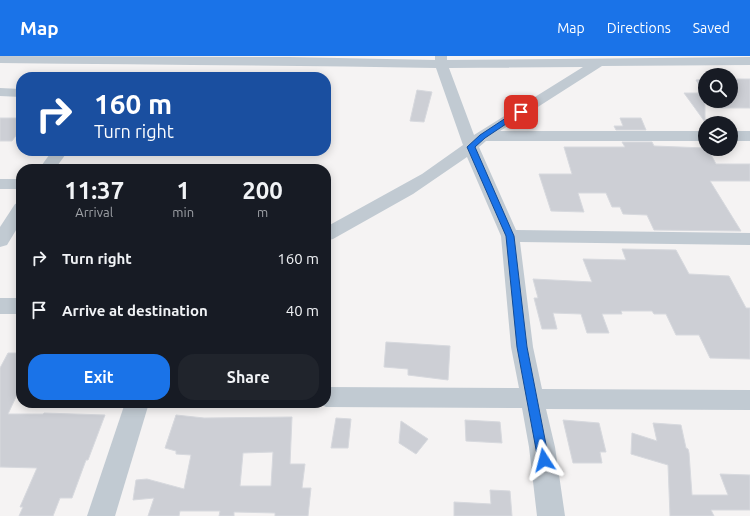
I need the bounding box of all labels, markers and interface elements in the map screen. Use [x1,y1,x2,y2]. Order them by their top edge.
text: Map [20,17,59,39]
text: Map [557,20,585,36]
text: Directions [607,20,671,36]
text: Saved [693,20,730,36]
map controls [698,68,738,156]
button: search [698,68,738,108]
icon: right [28,88,80,140]
text: 160 m [94,88,172,119]
pin [504,95,538,129]
icon: arrive [510,101,532,123]
button: layers [698,116,738,156]
text: Turn right [94,121,174,141]
text: 11:37 [64,177,124,204]
text: 1 [176,177,190,204]
text: 200 [242,177,283,204]
text: Arrival [75,205,113,219]
text: min [172,205,194,219]
text: m [257,205,268,219]
icon: right [28,247,50,269]
text: Turn right [62,250,132,267]
text: 160 m [277,250,319,267]
icon: arrive [28,299,50,321]
text: Arrive at destination [62,302,208,319]
text: 40 m [286,302,319,319]
button: Exit [28,354,170,400]
button: Share [178,354,319,400]
position arrow [523,439,565,481]

